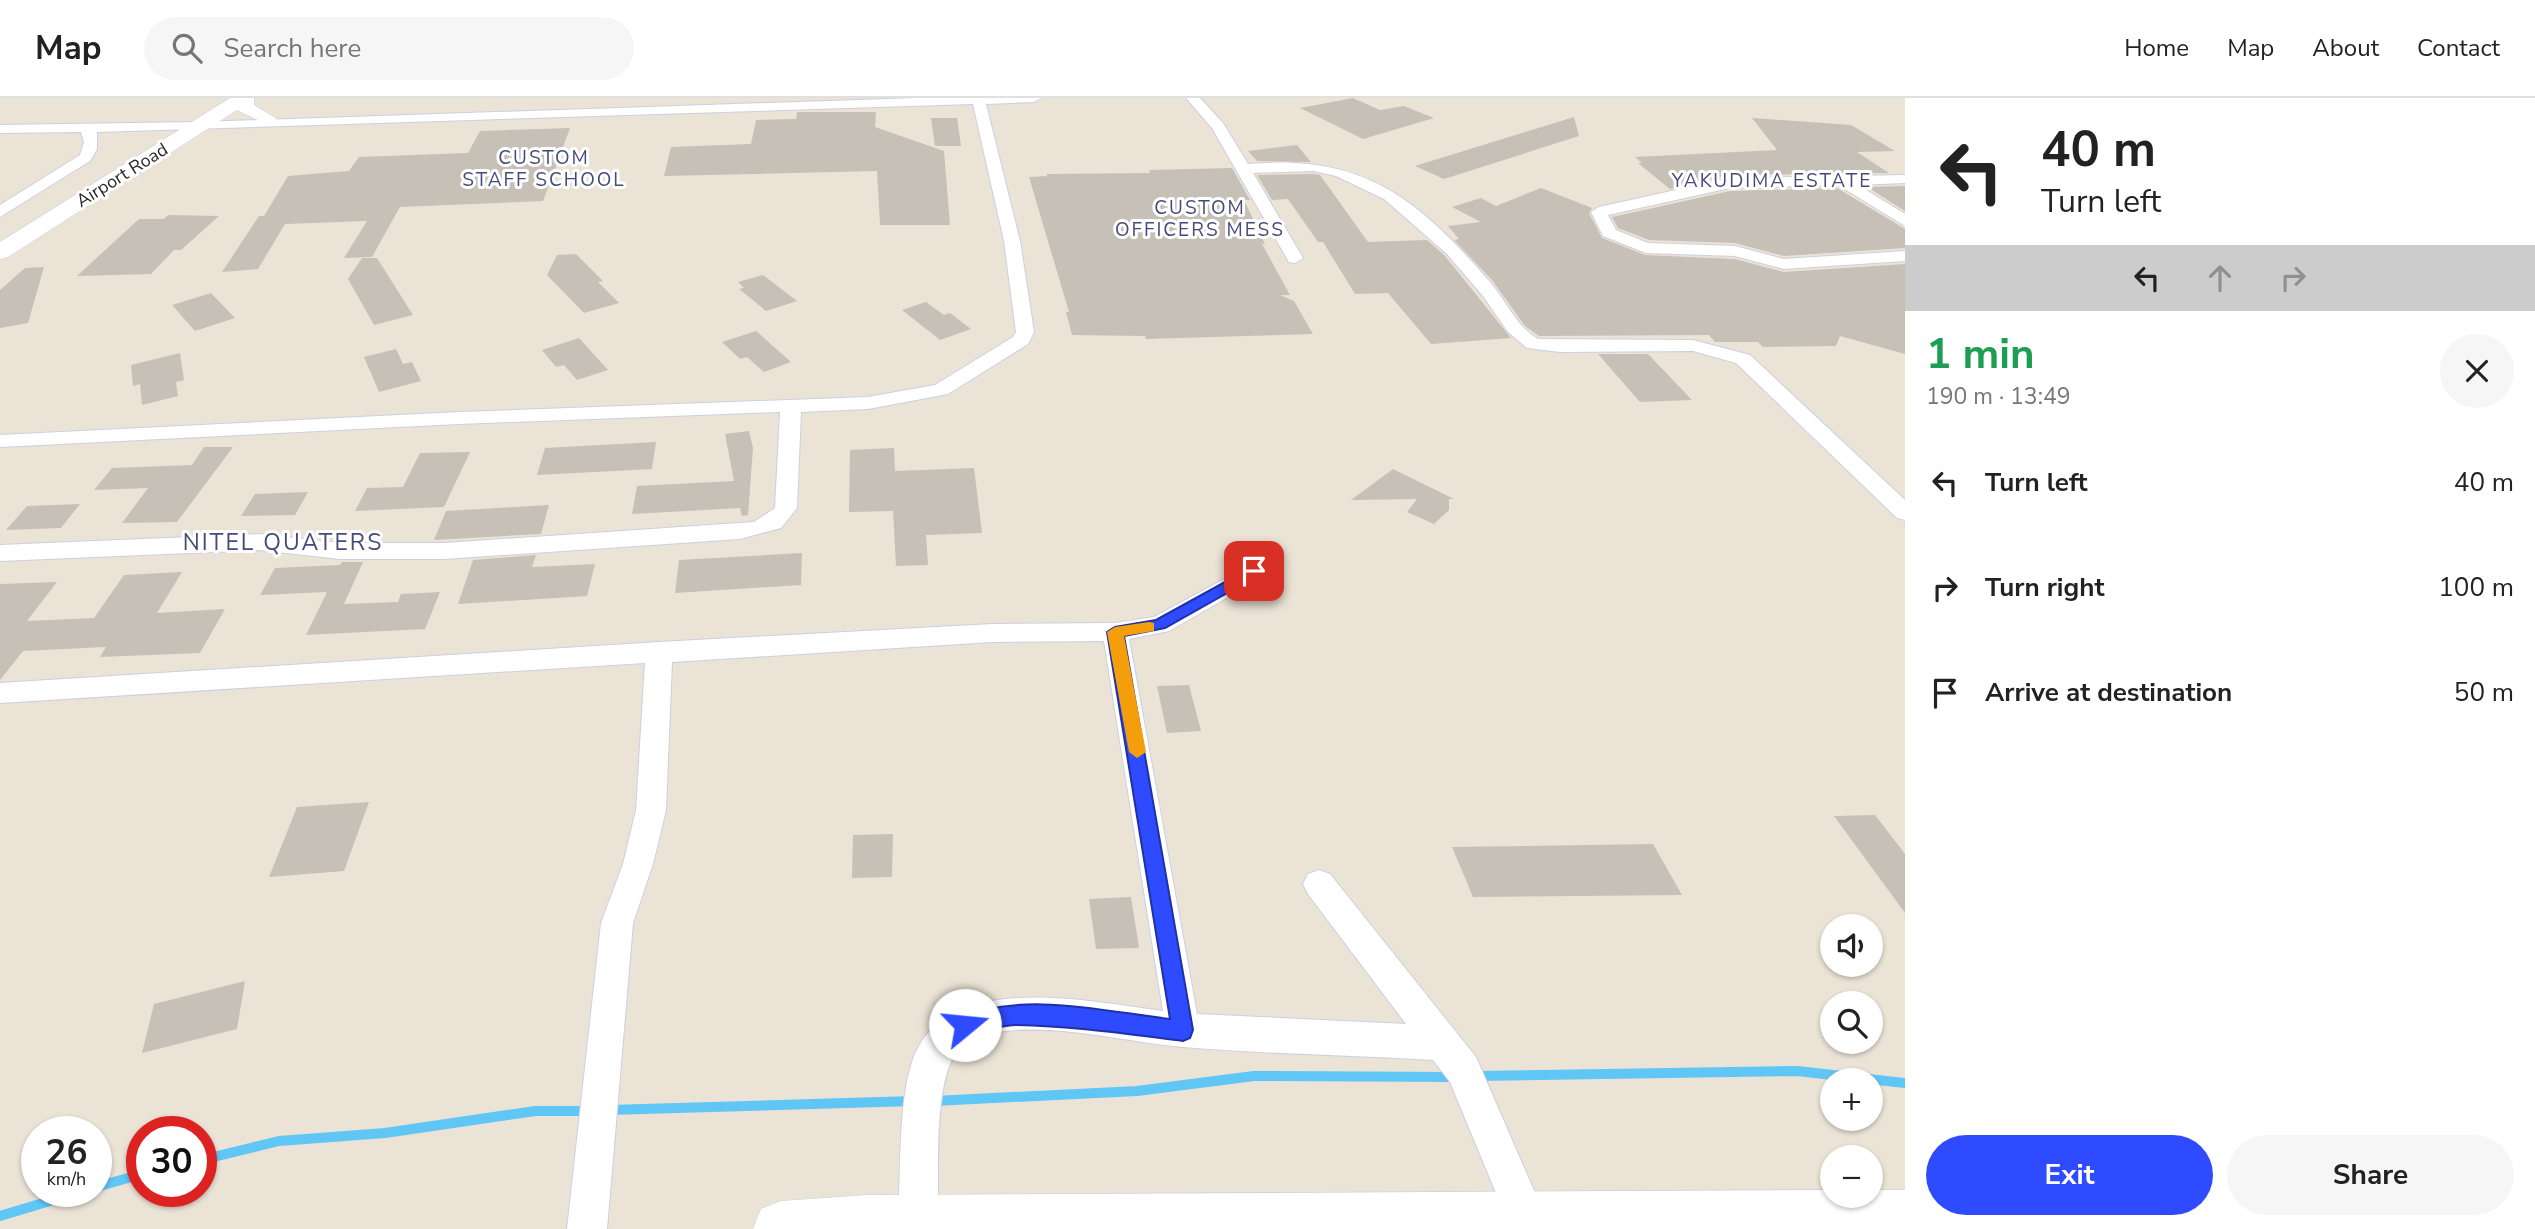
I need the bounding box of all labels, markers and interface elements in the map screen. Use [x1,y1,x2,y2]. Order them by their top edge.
search box [144,17,634,80]
text: Map [35,26,102,71]
icon: search [168,29,206,67]
text: Search here [224,31,361,66]
text: Home [2124,32,2189,64]
text: Map [2227,32,2274,64]
text: About [2312,32,2379,64]
text: Contact [2417,32,2500,64]
text: 40 m [2041,116,2156,183]
icon: left [1926,126,2017,217]
street label: Airport Road [72,137,172,213]
district label: CUSTOM STAFF SCHOOL [462,145,626,193]
district label: YAKUDIMA ESTATE [1671,168,1872,194]
text: Turn left [2041,180,2161,223]
district label: CUSTOM OFFICERS MESS [1115,195,1285,243]
icon: left [2128,259,2166,297]
icon: ahead [2201,259,2239,297]
icon: right [2274,259,2312,297]
text: 1 min [1926,326,2035,383]
button: close [2440,334,2514,408]
text: 190 m · 13:49 [1926,381,2071,412]
icon: left [1926,464,1964,502]
text: Turn left [1985,465,2088,500]
text: 40 m [2454,465,2514,500]
district label: NITEL QUATERS [183,527,383,558]
pin [1224,541,1284,601]
icon: arrive [1235,552,1273,590]
icon: right [1926,569,1964,607]
text: Turn right [1985,570,2104,605]
text: 100 m [2438,570,2514,605]
icon: arrive [1926,674,1964,712]
text: Arrive at destination [1985,675,2232,710]
text: 50 m [2454,675,2514,710]
map controls [1820,914,1883,1208]
button: sound [1820,914,1883,977]
position arrow [928,988,1002,1062]
button: search [1820,991,1883,1054]
button: + [1820,1068,1883,1131]
speed limit sign: 30 [126,1116,217,1207]
text: 26 [45,1129,88,1176]
button: Exit [1926,1135,2213,1215]
button: Share [2227,1135,2514,1215]
button: − [1820,1145,1883,1208]
text: km/h [47,1167,86,1191]

